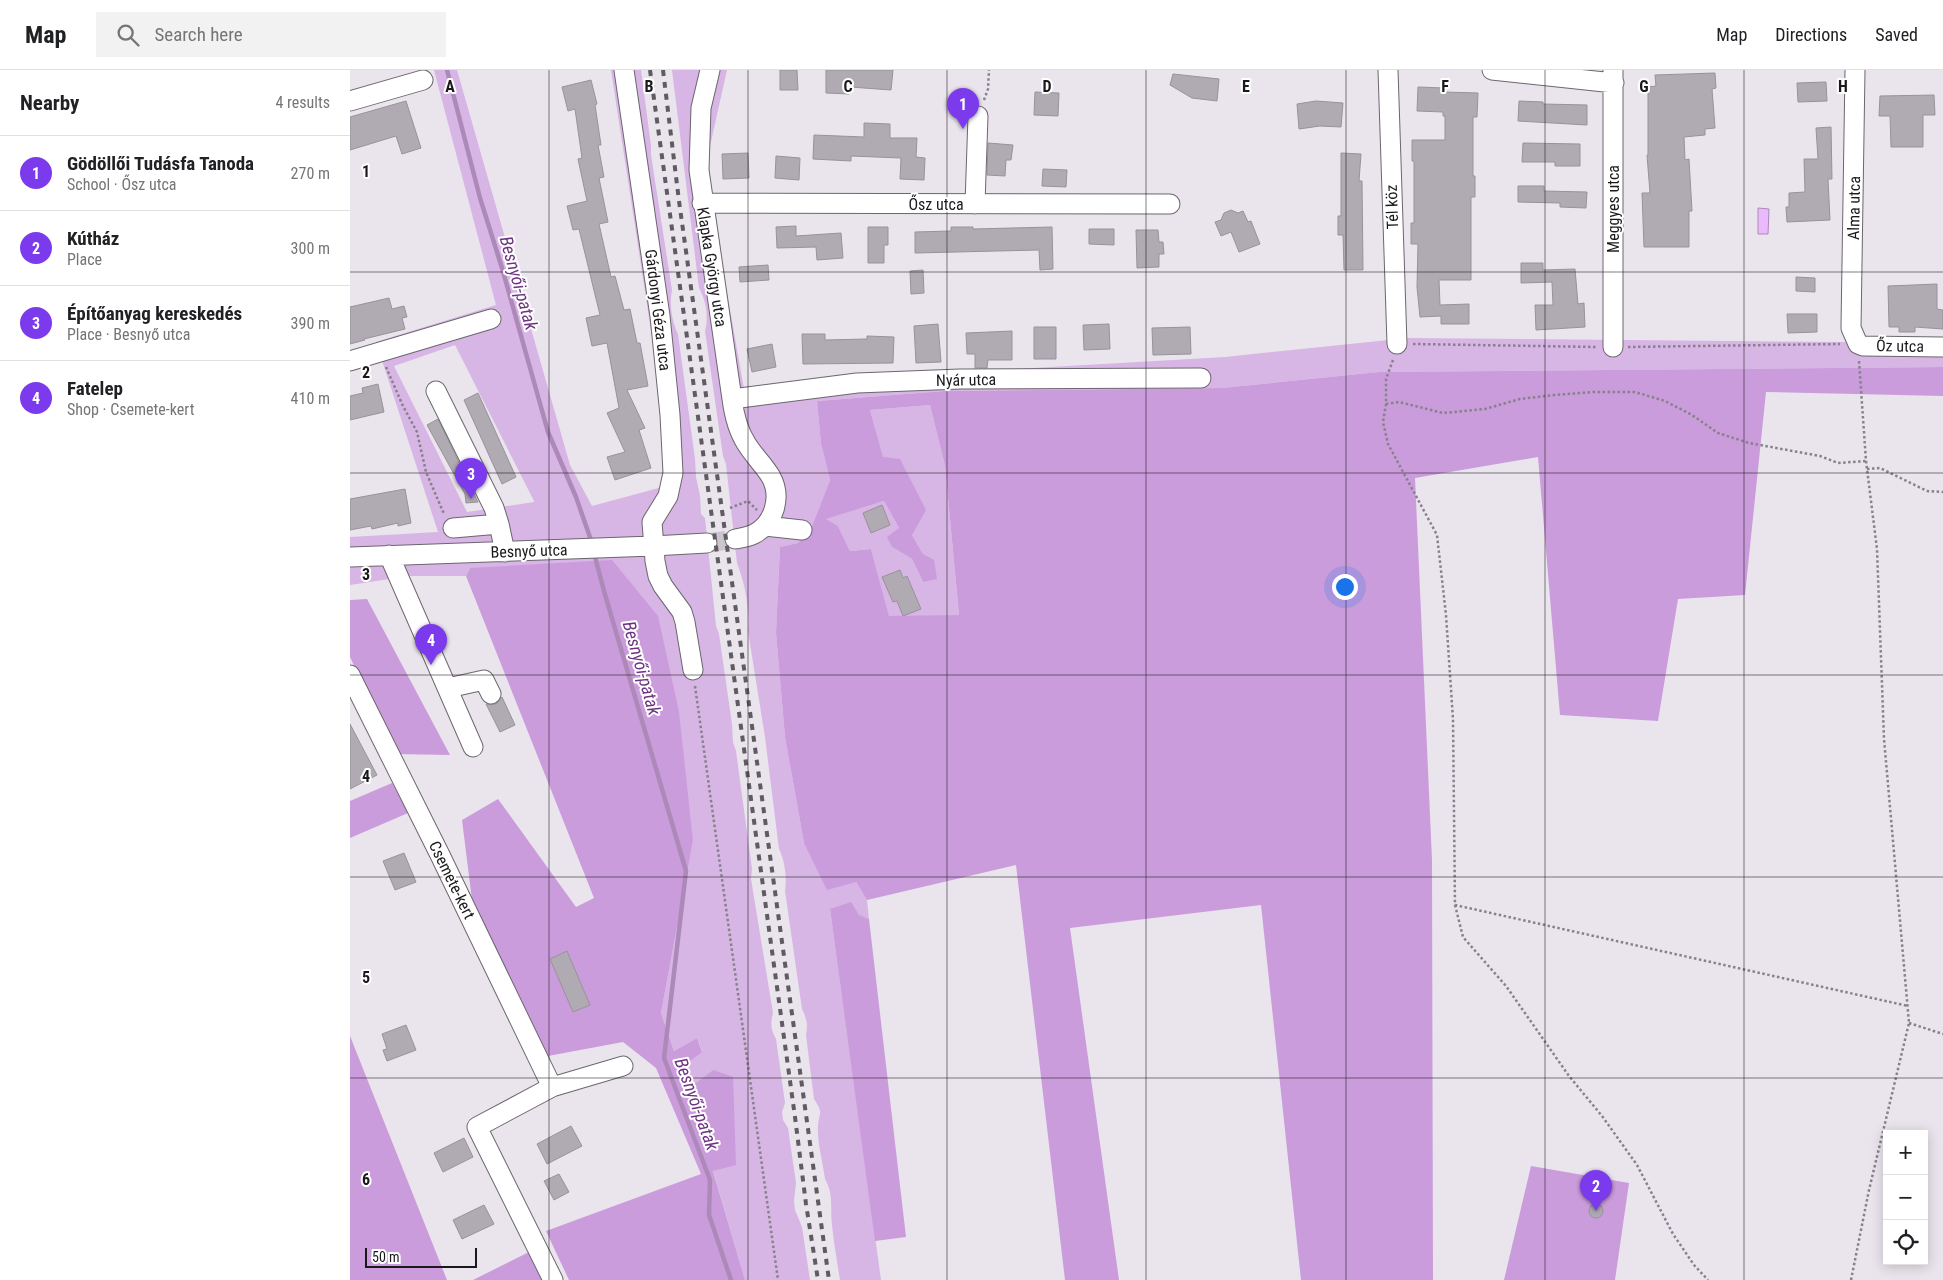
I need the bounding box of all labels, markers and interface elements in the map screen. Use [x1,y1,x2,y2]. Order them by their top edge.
search box [96,12,446,57]
text: Map [25,21,66,49]
icon: search [114,21,142,49]
text: Search here [154,23,243,46]
text: Map [1716,24,1747,45]
text: Directions [1775,24,1847,45]
text: Saved [1875,24,1918,45]
text: A [445,77,455,96]
text: B [645,77,654,96]
text: C [843,77,853,96]
text: D [1042,77,1052,96]
text: E [1242,77,1250,96]
text: F [1441,77,1449,96]
text: G [1639,77,1649,96]
text: H [1838,77,1848,96]
pin: 1 [947,88,979,129]
text: Nearby [20,91,79,115]
text: 4 results [275,93,330,112]
text: Gödöllői Tudásfa Tanoda [67,152,254,175]
text: 1 [362,162,370,181]
text: 1 [32,164,40,183]
text: 270 m [291,164,330,183]
street label: Meggyes utca [1604,165,1623,253]
text: School · Ősz utca [67,175,177,194]
street label: Alma utca [1844,176,1864,240]
street label: Tél köz [1382,184,1402,230]
street label: Ősz utca [908,194,964,214]
street label: Klapka György utca [693,206,731,328]
text: Kútház [67,227,119,250]
water label: Besnyői-patak [496,234,543,333]
text: 2 [32,239,40,258]
text: 300 m [291,239,330,258]
street label: Gárdonyi Géza utca [641,248,675,372]
text: Place [67,250,102,269]
text: Építőanyag kereskedés [67,302,242,325]
text: 3 [32,314,40,333]
text: 390 m [291,314,330,333]
text: Place · Besnyő utca [67,325,190,344]
street label: Őz utca [1876,335,1924,356]
text: 2 [362,363,370,382]
street label: Nyár utca [936,370,996,390]
text: Fatelep [67,377,123,400]
text: 4 [32,389,40,408]
text: 410 m [291,389,330,408]
text: Shop · Csemete-kert [67,400,194,419]
pin: 3 [455,458,487,499]
street label: Besnyő utca [490,540,568,562]
text: 3 [362,565,370,584]
your location [1332,574,1358,600]
water label: Besnyői-patak [619,619,666,718]
pin: 4 [415,624,447,665]
text: 4 [362,767,370,786]
street label: Csemete-kert [425,838,479,922]
text: 5 [362,968,370,987]
water label: Besnyői-patak [671,1055,724,1154]
map controls [1883,1130,1928,1265]
button: + [1883,1130,1928,1175]
text: 6 [362,1170,370,1189]
pin: 2 [1580,1170,1612,1211]
button: − [1883,1175,1928,1220]
button: locate [1883,1220,1928,1265]
scale bar [365,1245,478,1268]
text: 50 m [372,1249,400,1265]

